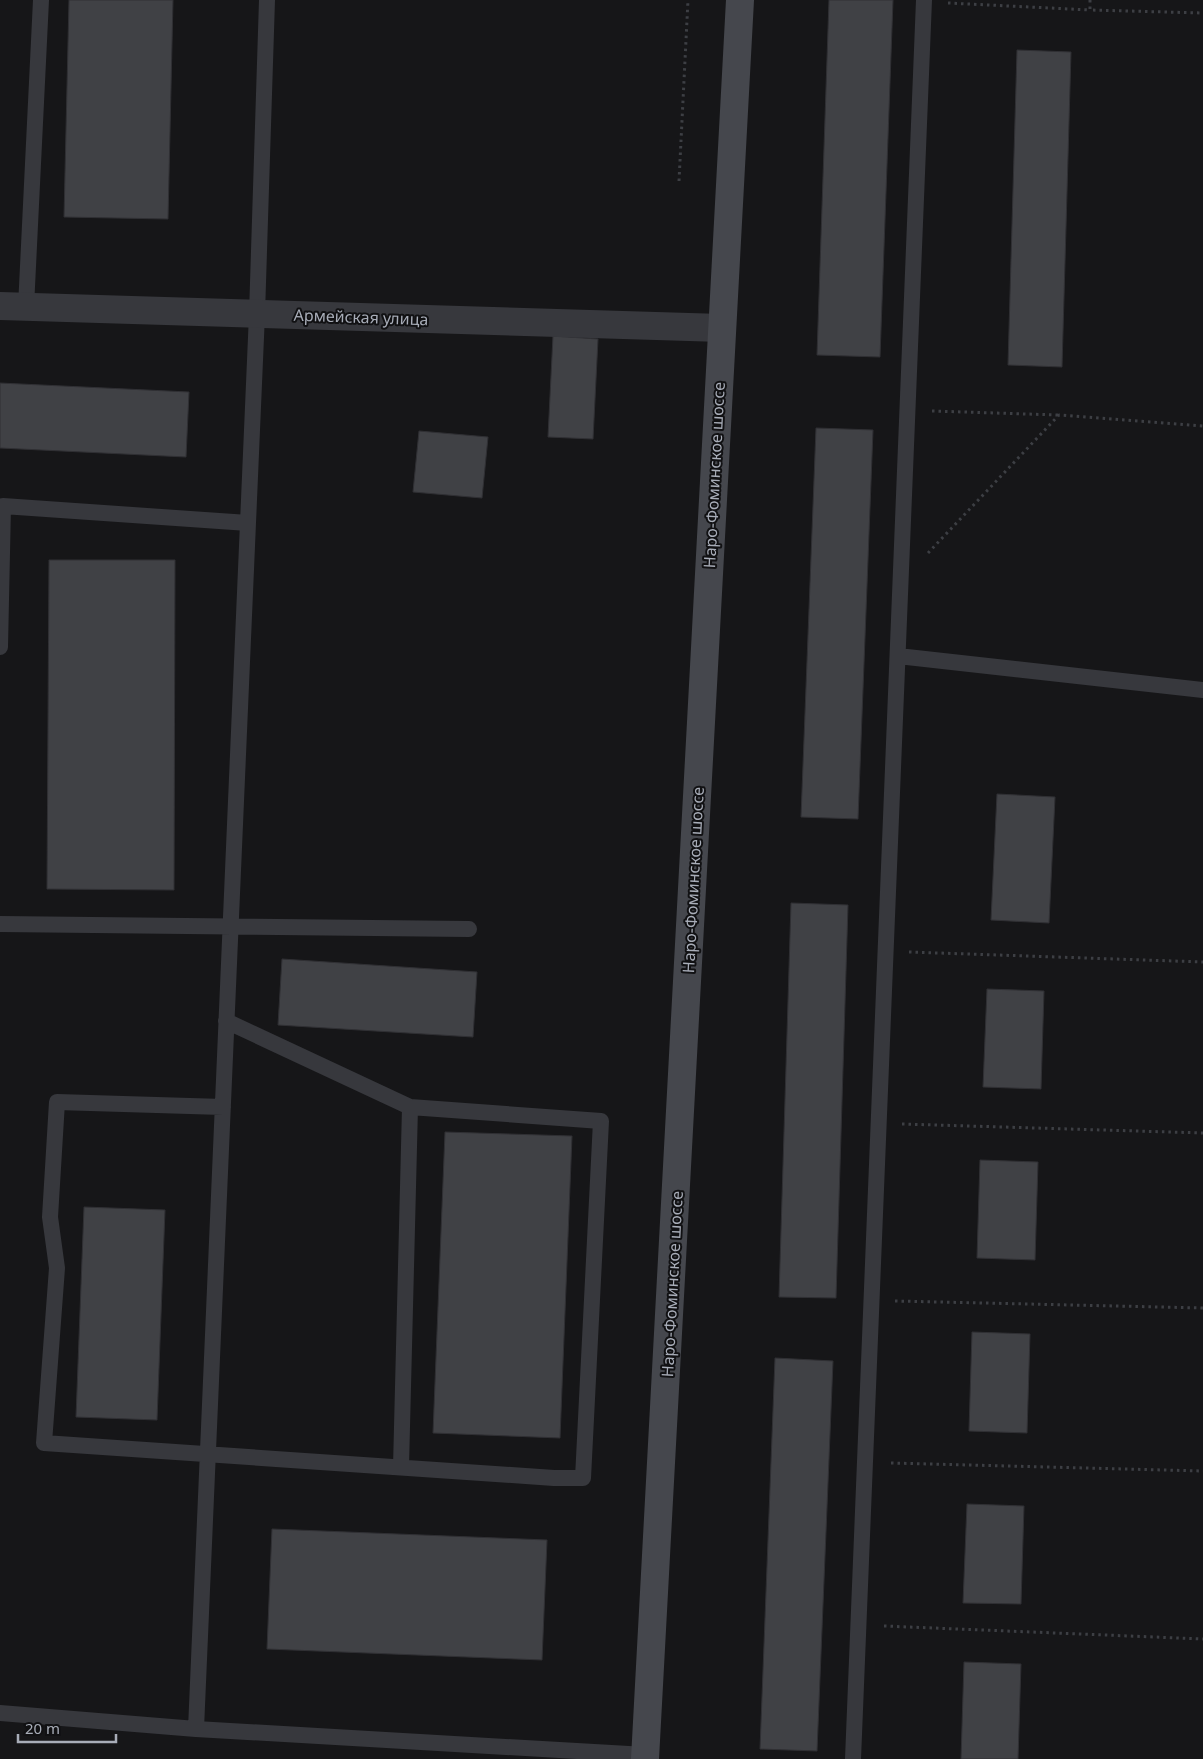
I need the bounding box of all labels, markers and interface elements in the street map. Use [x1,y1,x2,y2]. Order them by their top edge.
street label: Армейская улица [293,304,429,330]
street label: Наро-Фоминское шоссе [698,381,730,569]
street label: Наро-Фоминское шоссе [677,786,709,974]
street label: Наро-Фоминское шоссе [656,1190,688,1378]
scale bar [18,1712,115,1744]
text: 20 m [25,1718,60,1738]

